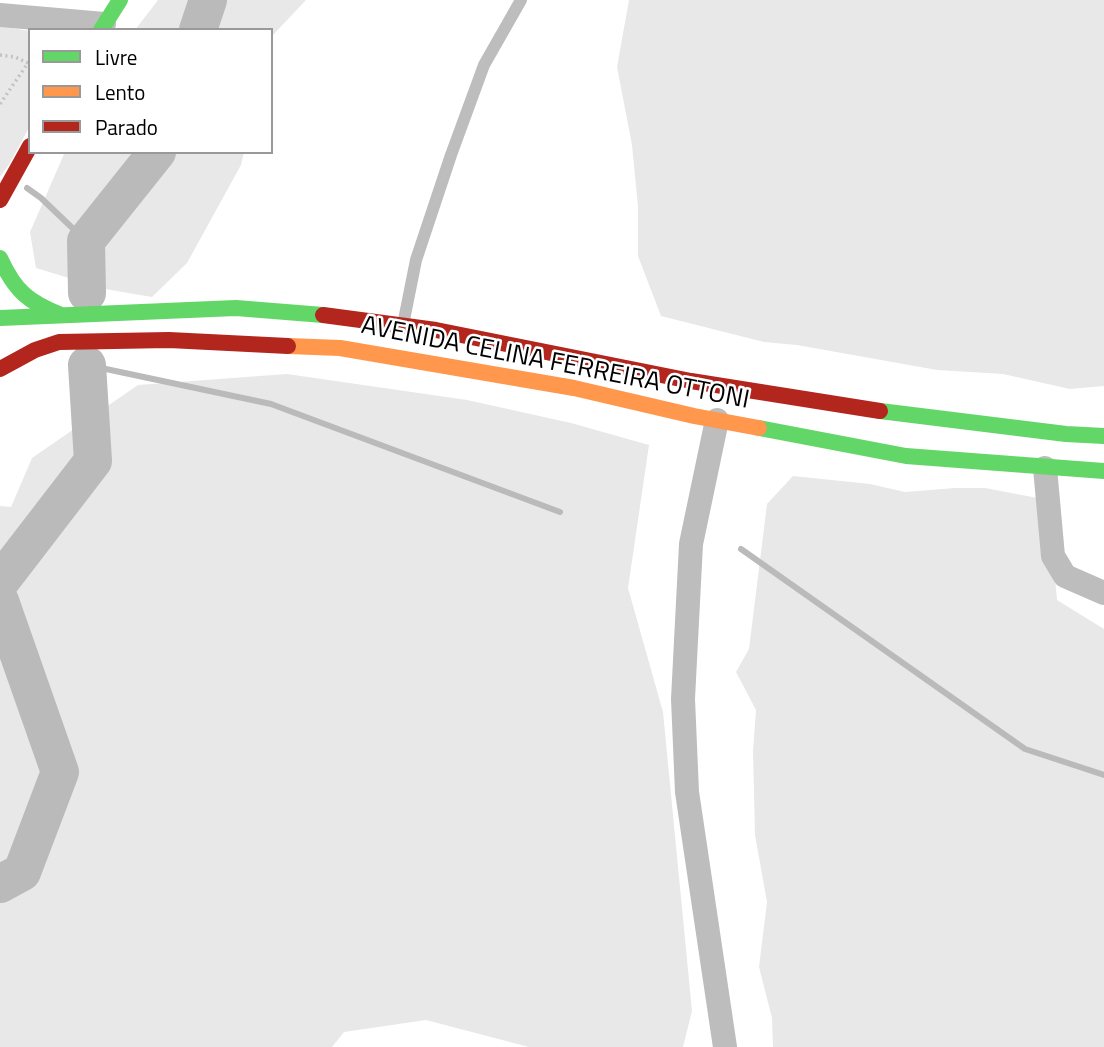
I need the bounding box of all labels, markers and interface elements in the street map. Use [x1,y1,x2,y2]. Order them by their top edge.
legend [28,28,273,154]
text: Livre [95,41,137,73]
text: Lento [95,76,145,108]
text: Parado [95,111,158,143]
street label: AVENIDA CELINA FERREIRA OTTONI [358,311,752,417]

